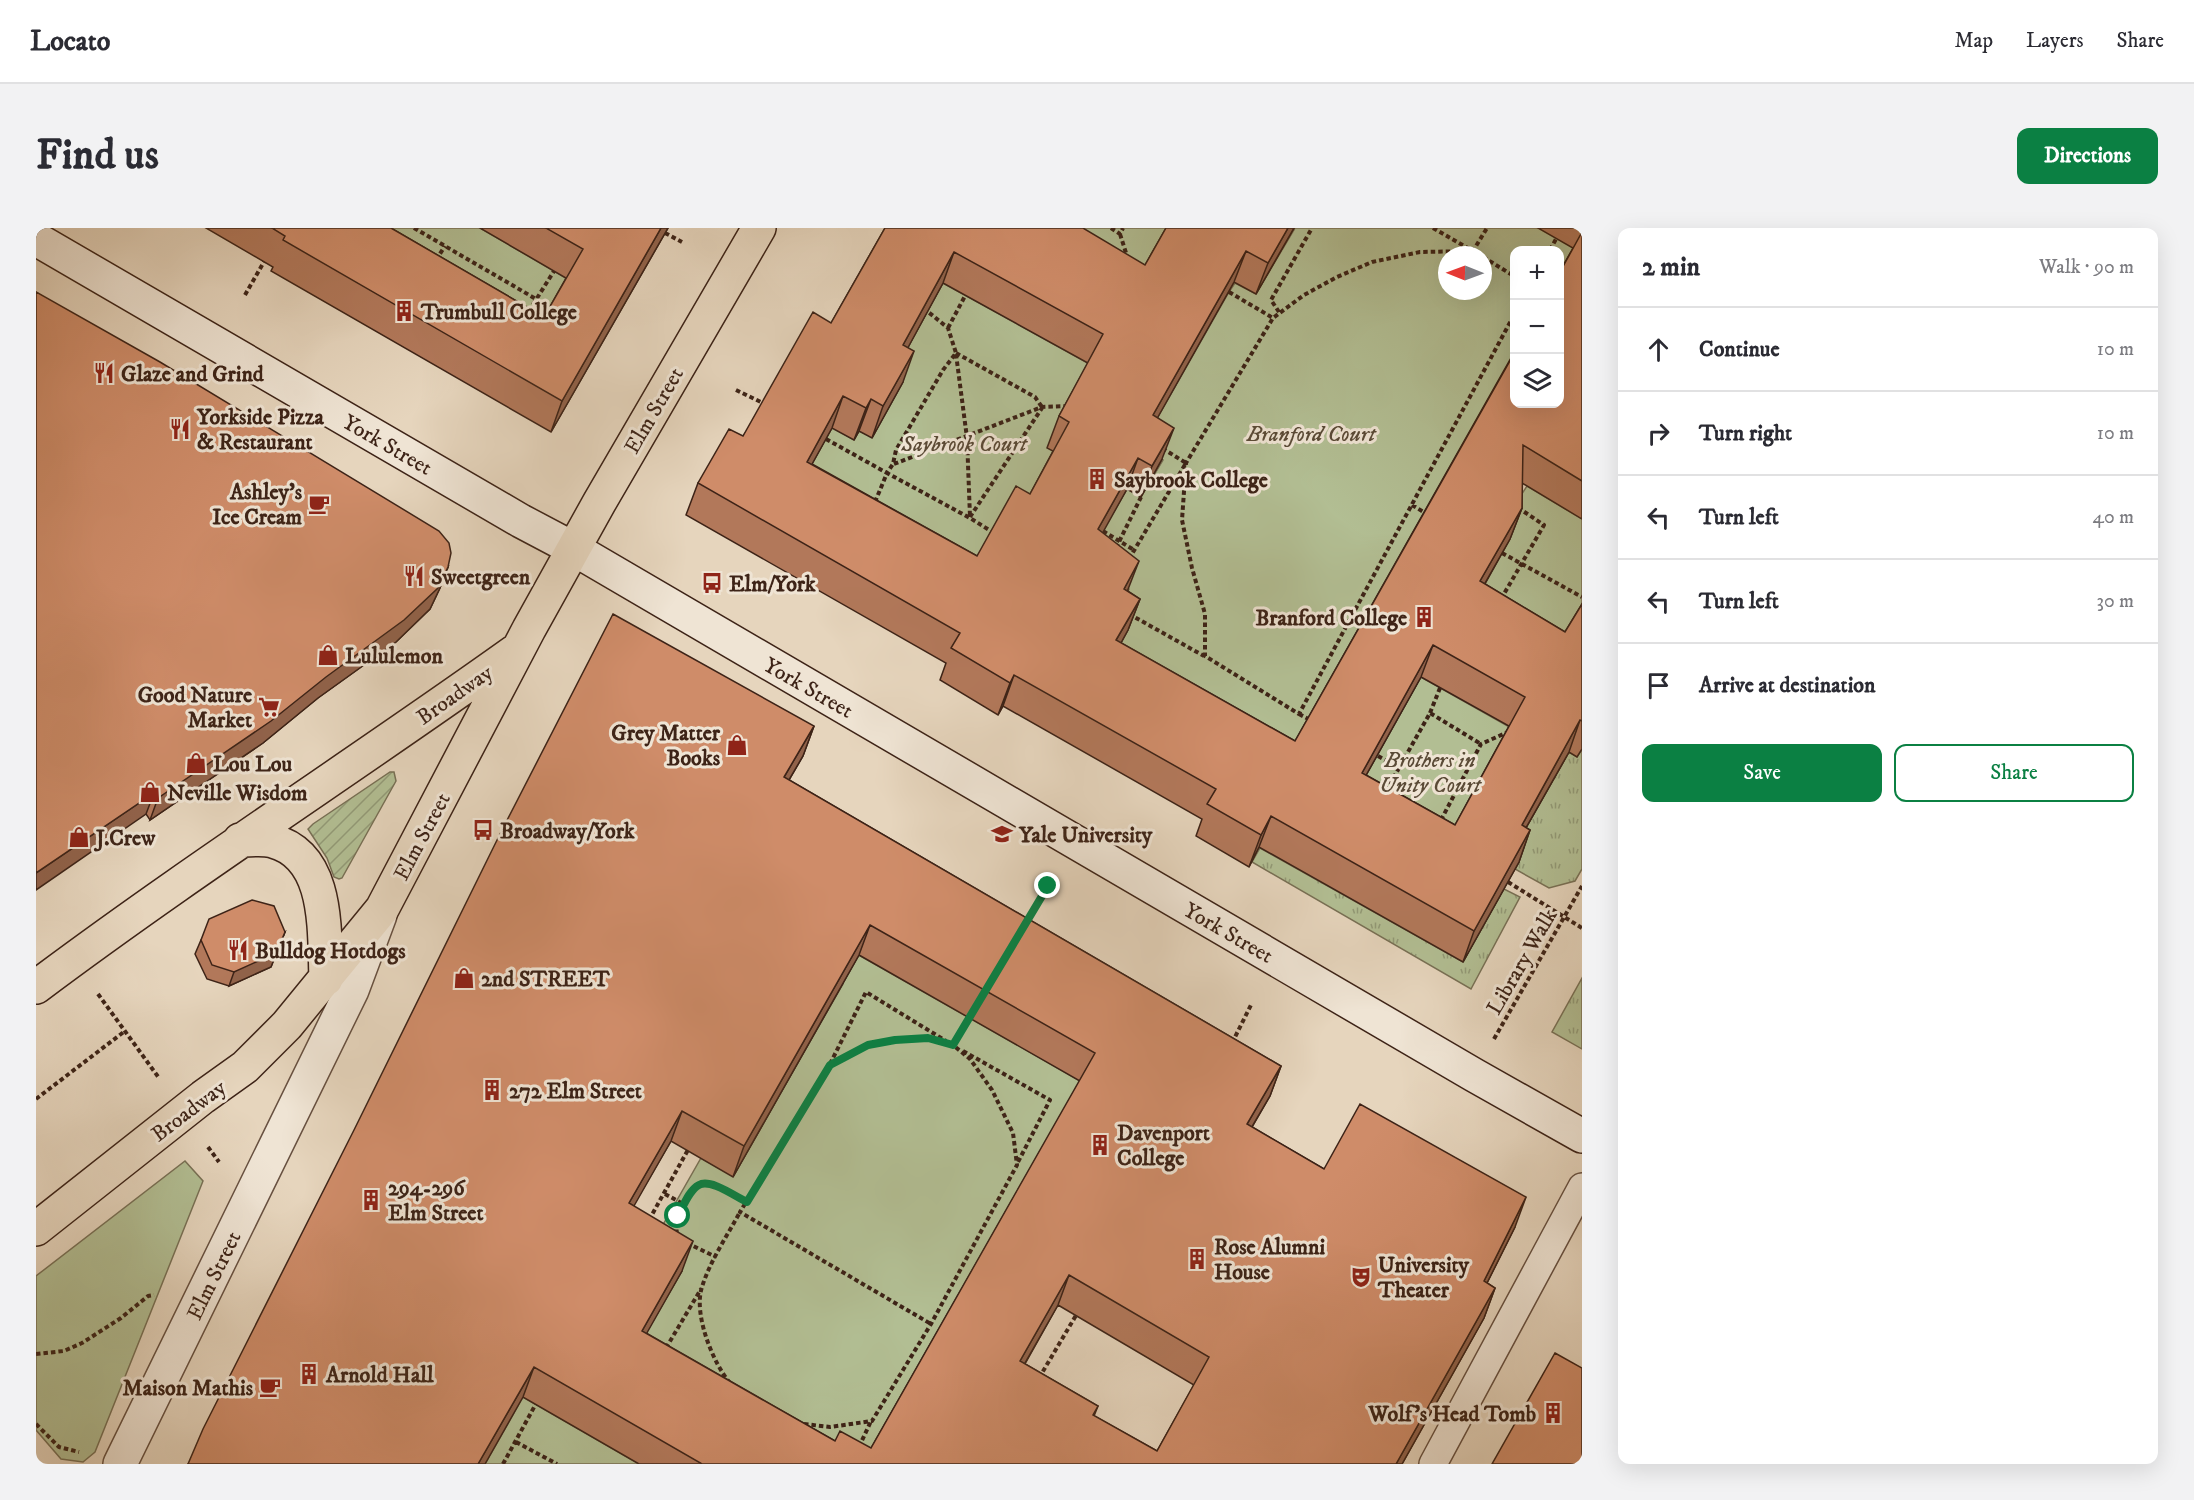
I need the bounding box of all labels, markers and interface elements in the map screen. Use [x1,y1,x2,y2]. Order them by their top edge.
text: Locato [30,24,110,59]
text: Map [1954,28,1993,54]
text: Layers [2026,28,2084,54]
text: Share [2117,28,2164,54]
button: Directions [2017,128,2158,184]
text: Find us [36,130,159,182]
north arrow [1438,246,1492,300]
map controls [1510,246,1564,408]
button: + [1510,246,1564,300]
text: 2 min [1642,251,1700,284]
text: Walk · 90 m [2039,255,2134,280]
building icon: Trumbull College [392,299,416,323]
place label: Trumbull College [420,299,577,326]
button: − [1510,300,1564,354]
icon: ahead [1642,333,1675,366]
text: Continue [1699,336,1780,363]
text: 10 m [2097,337,2134,362]
button: layers [1510,354,1564,408]
restaurant icon: Glaze and Grind [92,361,116,385]
place label: Glaze and Grind [121,361,265,388]
street label: Elm Street [619,363,690,459]
place label: Yorkside Pizza & Restaurant [196,404,324,456]
street label: York Street [338,409,437,482]
restaurant icon: Yorkside Pizza & Restaurant [168,417,192,441]
icon: right [1642,417,1675,450]
text: Turn right [1699,420,1792,447]
park label: Branford Court [1246,421,1377,448]
text: 10 m [2097,421,2134,446]
park label: Saybrook Court [900,431,1028,458]
building icon: Saybrook College [1085,467,1109,491]
place label: Saybrook College [1114,467,1268,494]
place label: Ashley's Ice Cream [212,479,303,531]
cafe icon: Ashley's Ice Cream [307,492,331,516]
icon: left [1642,501,1675,534]
text: Turn left [1699,504,1779,531]
text: 40 m [2092,505,2134,530]
restaurant icon: Sweetgreen [402,564,426,588]
place label: Sweetgreen [431,564,531,591]
bus stop icon: Elm/York [700,571,724,595]
place label: Elm/York [729,571,817,598]
icon: left [1642,585,1675,618]
text: Turn left [1699,588,1779,615]
text: 30 m [2096,589,2134,614]
place label: Branford College [1256,605,1407,632]
building icon: Branford College [1412,605,1436,629]
shop icon: Lululemon [316,643,340,667]
place label: Lululemon [345,643,443,670]
street label: York Street [759,652,858,725]
street label: Broadway [412,659,499,731]
icon: arrive [1642,669,1675,702]
text: Arrive at destination [1699,672,1876,699]
place label: Good Nature Market [138,682,252,734]
supermarket icon: Good Nature Market [257,695,281,719]
place label: Grey Matter Books [611,720,721,772]
shop icon: Grey Matter Books [725,733,749,757]
button: Save [1642,744,1882,802]
button: Share [1894,744,2134,802]
park label: Brothers in Unity Court [1379,747,1482,799]
shop icon: Lou Lou [184,751,208,775]
place label: Lou Lou [213,751,292,778]
shop icon: Neville Wisdom [138,780,162,804]
place label: Neville Wisdom [167,780,308,807]
street label: Elm Street [388,788,457,885]
bus stop icon: Broadway/York [471,818,495,842]
place label: Broadway/York [500,818,636,845]
school or university icon: Yale University [990,822,1014,846]
place label: Yale University [1018,822,1153,849]
shop icon: J.Crew [67,825,91,849]
place label: J.Crew [93,825,156,852]
route end [1034,872,1060,898]
street label: York Street [1179,897,1278,970]
street label: Library Walk [1481,904,1564,1020]
restaurant icon: Bulldog Hotdogs [226,938,250,962]
place label: Bulldog Hotdogs [255,938,406,965]
shop icon: 2nd STREET [452,966,476,990]
place label: 2nd STREET [481,966,610,993]
street label: Broadway [146,1074,232,1148]
building icon: 272 Elm Street [480,1078,504,1102]
place label: 272 Elm Street [509,1078,642,1105]
place label: Davenport College [1117,1120,1210,1172]
building icon: Davenport College [1088,1133,1112,1157]
place label: 294-296 Elm Street [388,1175,483,1227]
building icon: 294-296 Elm Street [359,1188,383,1212]
route start [664,1202,690,1228]
street label: Elm Street [181,1227,247,1324]
place label: Rose Alumni House [1214,1234,1326,1286]
building icon: Rose Alumni House [1185,1247,1209,1271]
place label: University Theater [1377,1252,1470,1304]
theatre icon: University Theater [1349,1265,1373,1289]
building icon: Arnold Hall [297,1362,321,1386]
place label: Arnold Hall [325,1362,434,1389]
place label: Maison Mathis [123,1375,254,1402]
cafe icon: Maison Mathis [258,1375,282,1399]
place label: Wolf's Head Tomb [1367,1401,1536,1428]
building icon: Wolf's Head Tomb [1541,1401,1565,1425]

